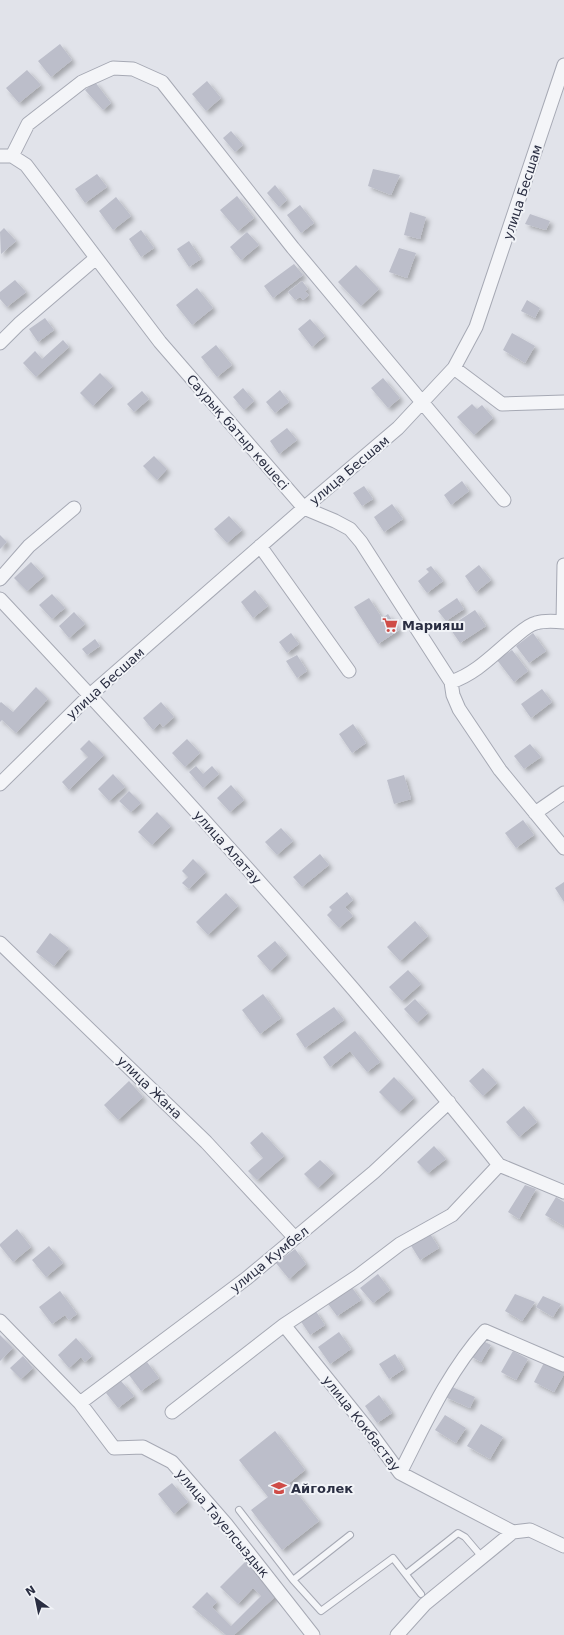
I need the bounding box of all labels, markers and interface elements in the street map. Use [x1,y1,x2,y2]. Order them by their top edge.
street label: улица Бесшам [500,143,545,242]
street label: Саурық батыр көшесі [183,372,292,493]
street label: улица Бесшам [307,433,392,508]
supermarket icon: Марияш [381,616,399,634]
place label: Марияш [402,618,464,633]
street label: улица Бесшам [63,645,147,722]
street label: улица Алатау [191,807,265,887]
street label: улица Жана [114,1053,185,1122]
street label: улица Кумбел [227,1223,312,1296]
street label: улица Кокбастау [320,1373,404,1474]
street label: улица Тауелсыздык [173,1466,272,1581]
school or university icon: Айголек [270,1479,288,1497]
place label: Айголек [291,1481,353,1496]
north arrow [16,1579,56,1619]
text: N [23,1583,38,1599]

